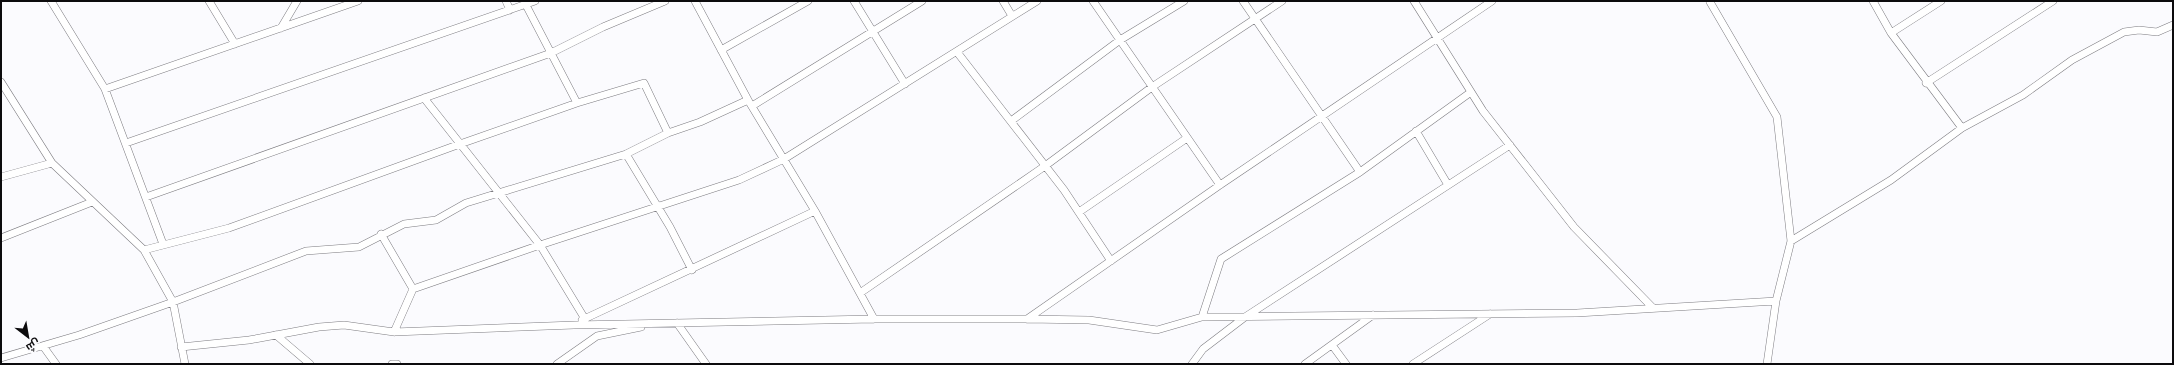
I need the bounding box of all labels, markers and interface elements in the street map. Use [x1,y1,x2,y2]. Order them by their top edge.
north arrow [8,317,48,357]
text: ش [23,336,44,357]

